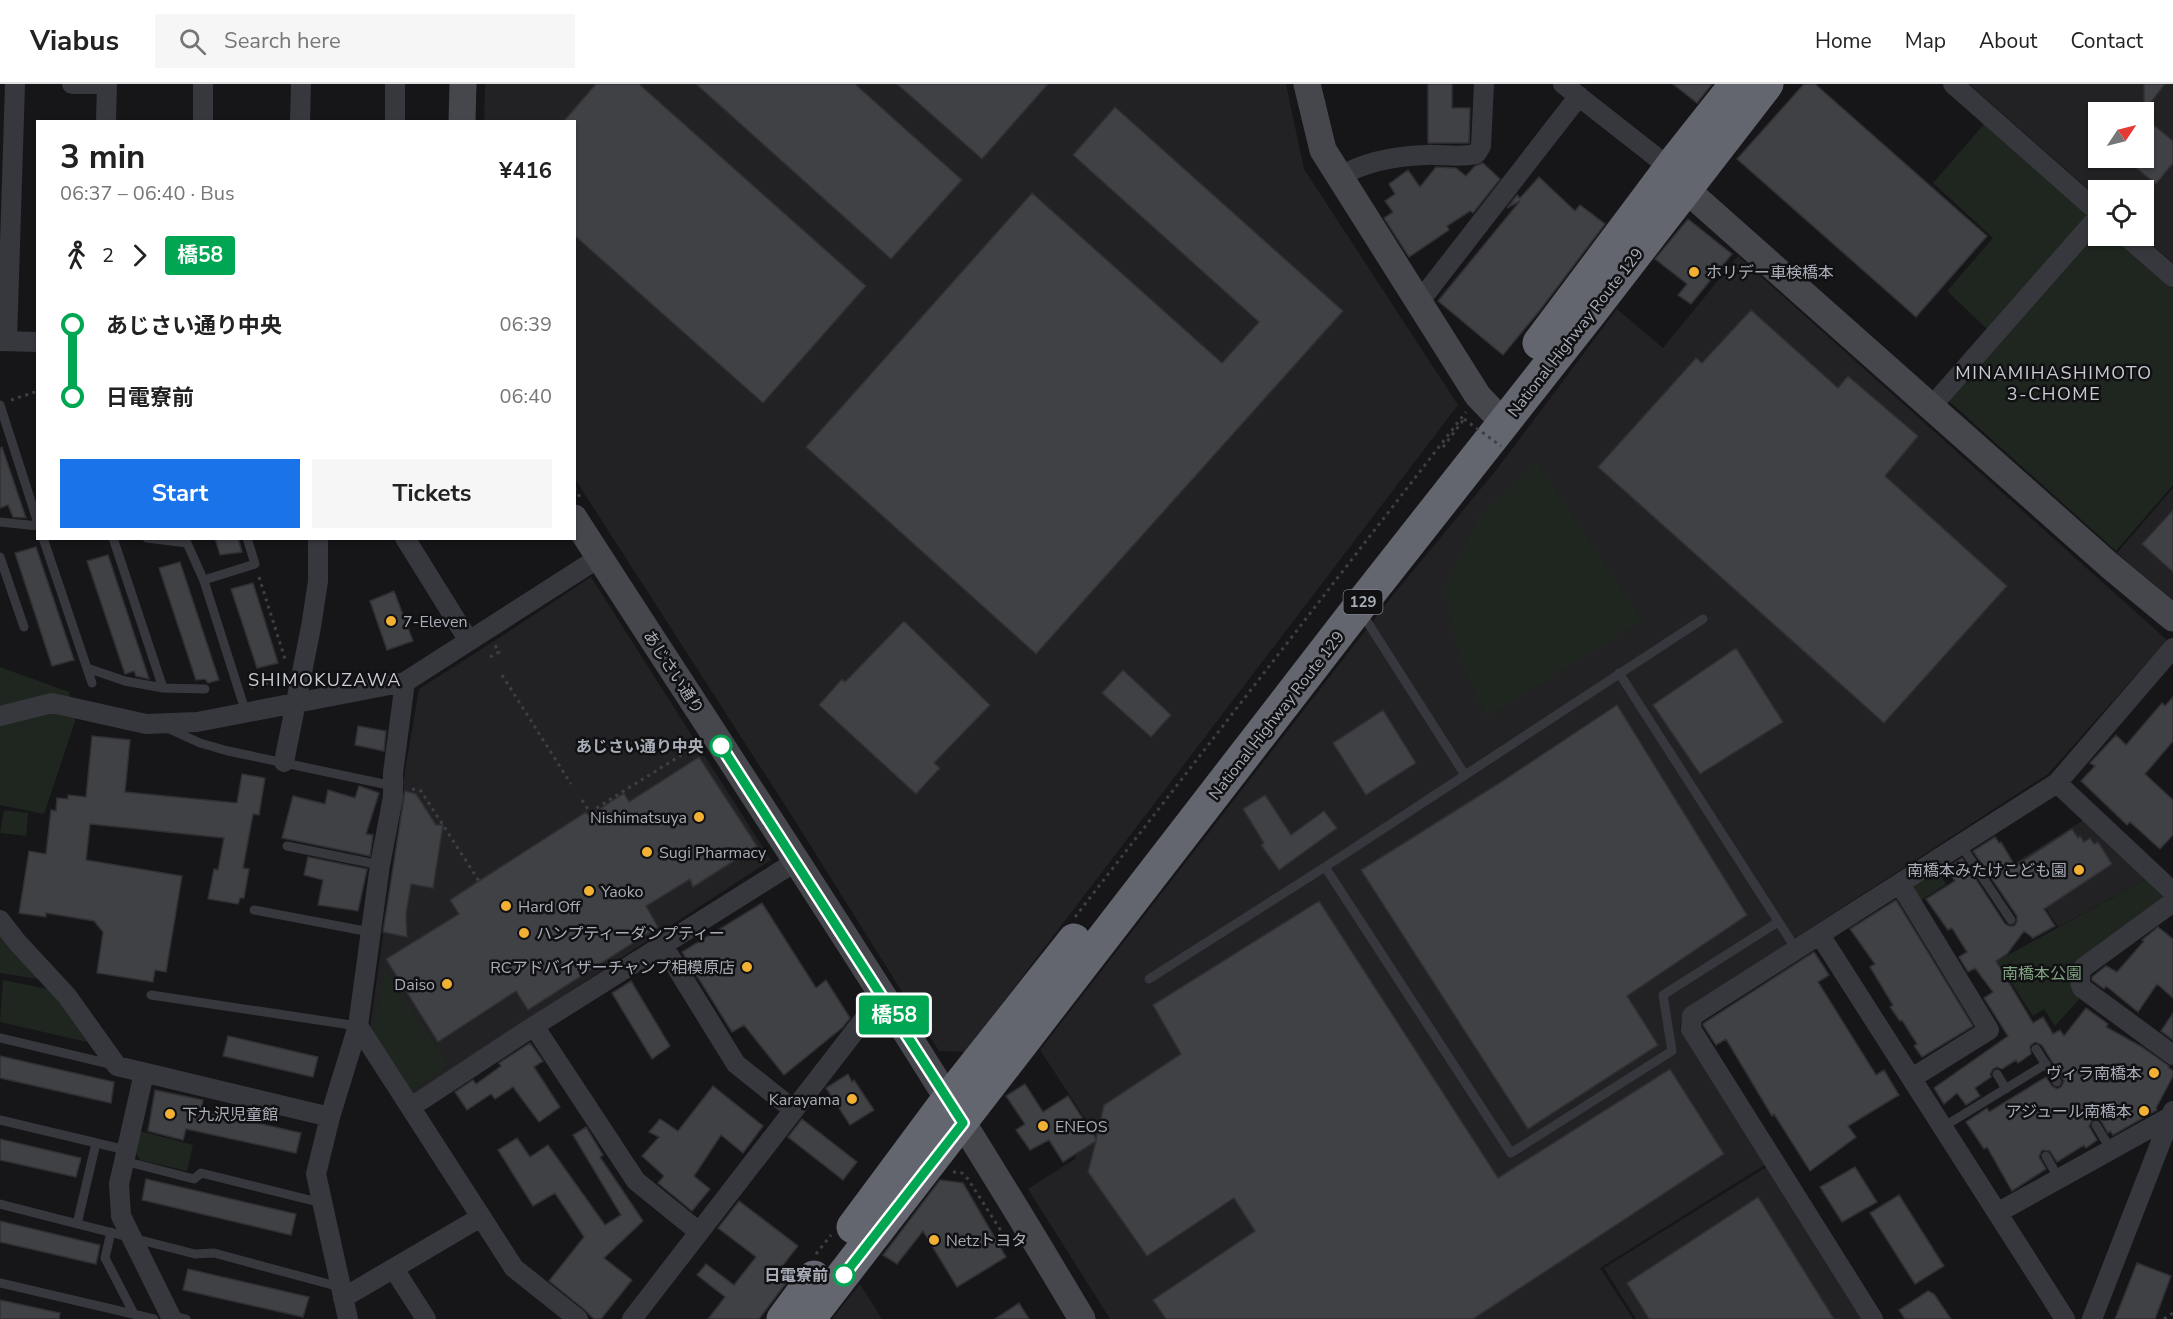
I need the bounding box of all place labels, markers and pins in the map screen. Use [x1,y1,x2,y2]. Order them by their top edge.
place label: ホリデー車検橋本 [1706,262,1834,284]
marker: ホリデー車検橋本 [1687,265,1701,279]
place label: 7-Eleven [403,611,468,633]
marker: 7-Eleven [384,614,398,628]
marker: あじさい通り中央 [710,735,732,757]
place label: あじさい通り中央 [576,736,704,758]
place label: Nishimatsuya [590,807,687,829]
marker: Nishimatsuya [692,810,706,824]
place label: Sugi Pharmacy [659,842,767,864]
marker: Sugi Pharmacy [640,845,654,859]
place label: 南橋本みたけこども園 [1907,860,2067,882]
marker: 南橋本みたけこども園 [2072,863,2086,877]
place label: Yaoko [600,881,643,903]
marker: Yaoko [582,884,596,898]
place label: Hard Off [518,896,581,918]
marker: Hard Off [499,899,513,913]
place label: ハンプティーダンプティー [536,923,725,945]
marker: ハンプティーダンプティー [517,926,531,940]
place label: RCアドバイザーチャンプ相模原店 [490,957,735,979]
marker: RCアドバイザーチャンプ相模原店 [740,960,754,974]
place label: Daiso [394,974,435,996]
marker: Daiso [440,977,454,991]
place label: ヴィラ南橋本 [2046,1063,2142,1085]
marker: ヴィラ南橋本 [2147,1066,2161,1080]
place label: Karayama [769,1089,840,1111]
marker: Karayama [845,1092,859,1106]
place label: アジュール南橋本 [2006,1101,2132,1123]
place label: 下九沢児童館 [182,1104,278,1126]
marker: アジュール南橋本 [2137,1104,2151,1118]
marker: 下九沢児童館 [163,1107,177,1121]
place label: ENEOS [1055,1116,1108,1138]
marker: ENEOS [1036,1119,1050,1133]
place label: Netzトヨタ [946,1230,1027,1252]
marker: Netzトヨタ [927,1233,941,1247]
marker: 日電寮前 [833,1264,855,1286]
place label: 日電寮前 [764,1265,828,1287]

